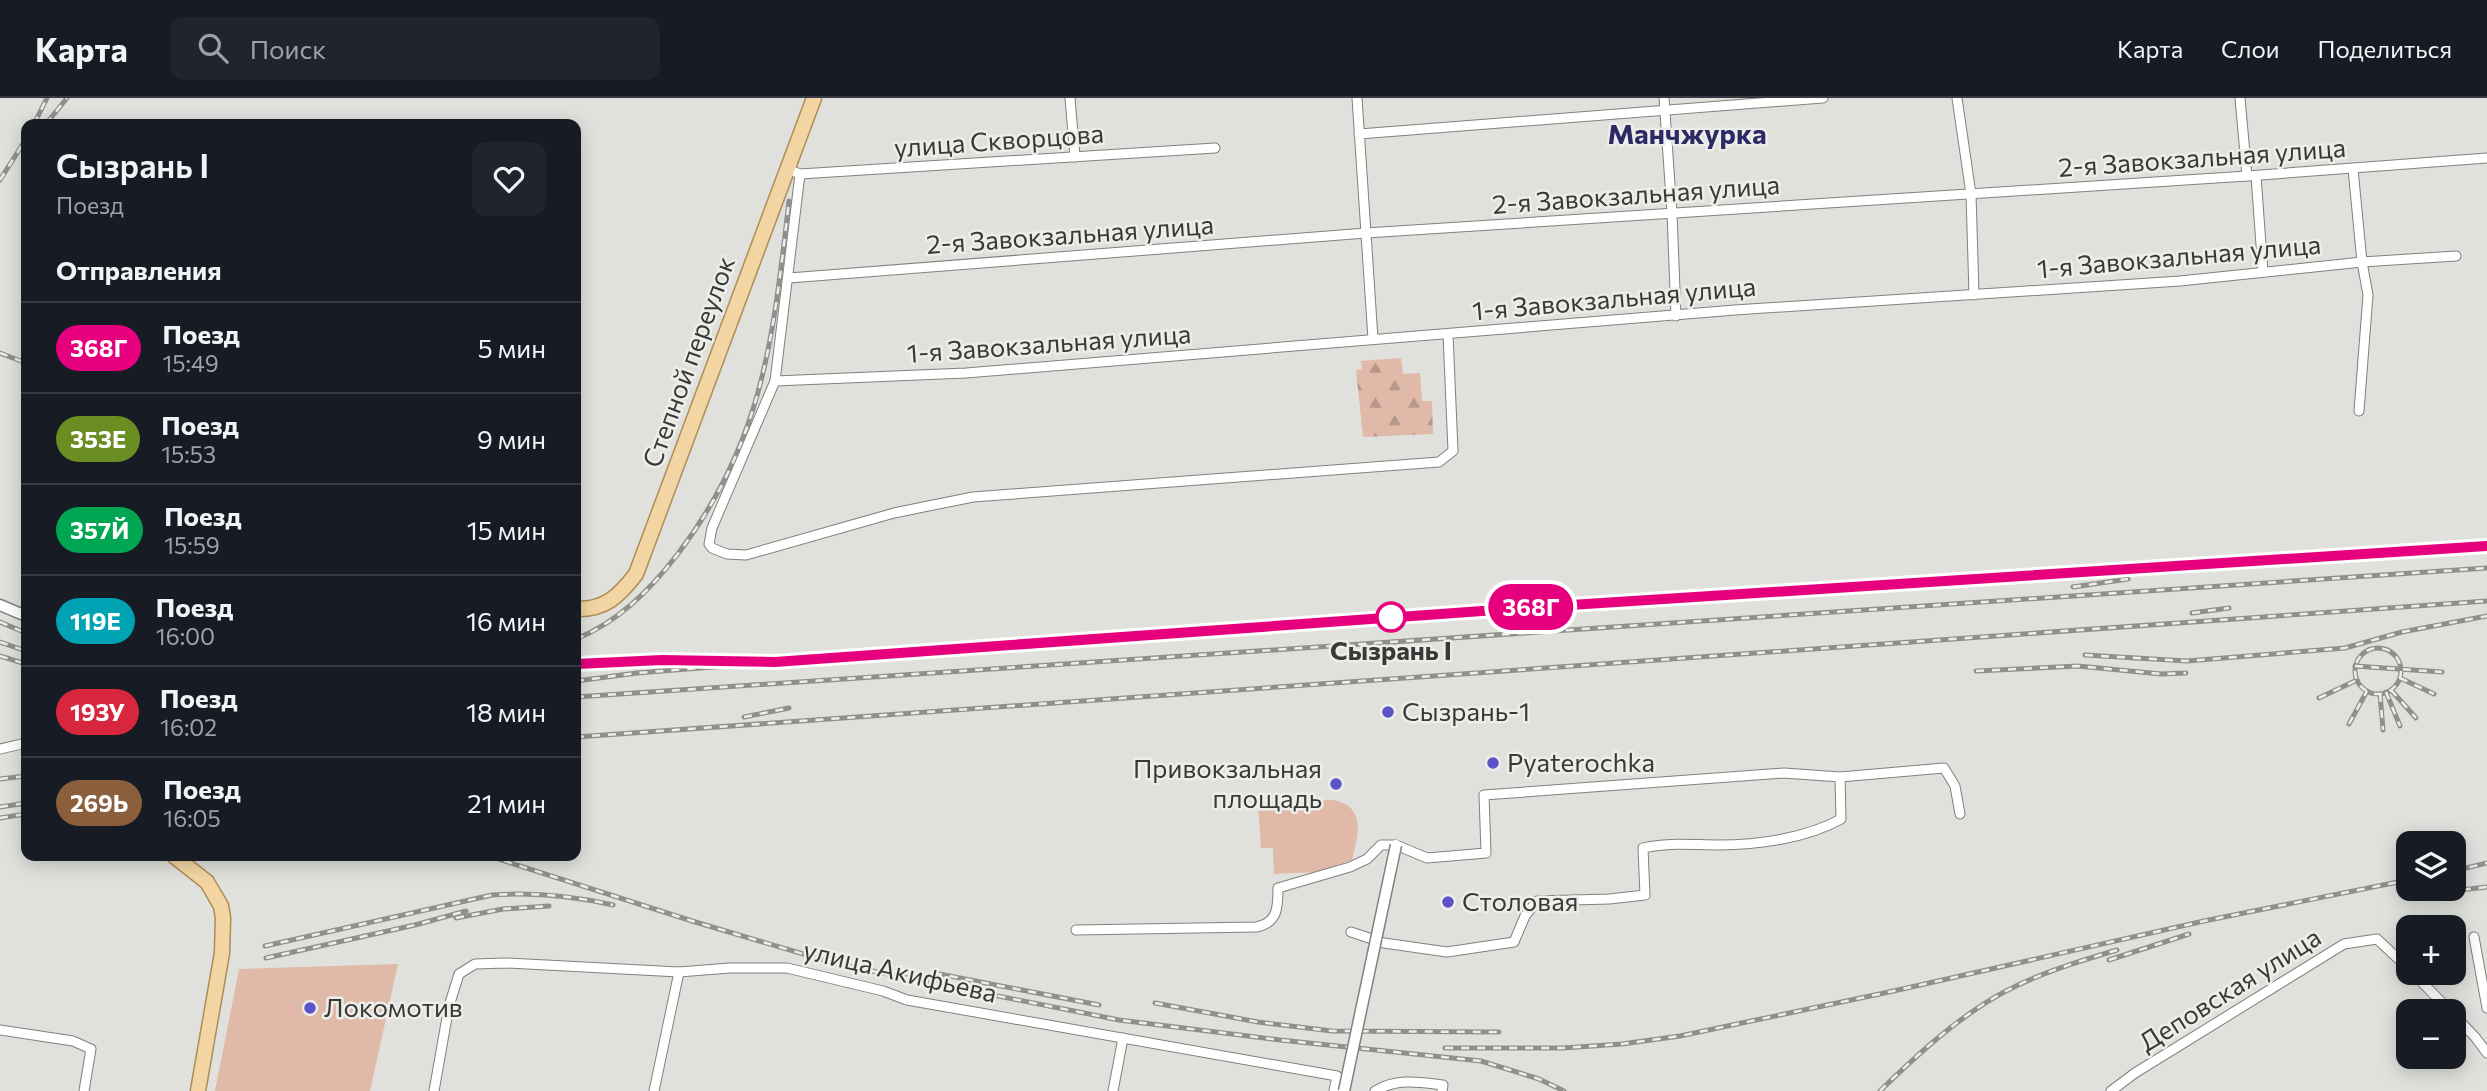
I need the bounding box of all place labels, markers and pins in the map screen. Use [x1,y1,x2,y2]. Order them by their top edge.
marker: Сызрань I [1376,602,1406,632]
place label: Сызрань I [1330,634,1452,665]
place label: Сызрань-1 [1402,695,1530,726]
marker: Сызрань-1 [1380,704,1396,720]
place label: Pyaterochka [1507,746,1655,777]
place label: Привокзальная площадь [1133,752,1322,813]
marker: Pyaterochka [1485,755,1501,771]
marker: Привокзальная площадь [1328,776,1344,792]
place label: Столовая [1462,885,1578,916]
marker: Столовая [1440,894,1456,910]
place label: Локомотив [324,991,463,1022]
marker: Локомотив [302,1000,318,1016]

